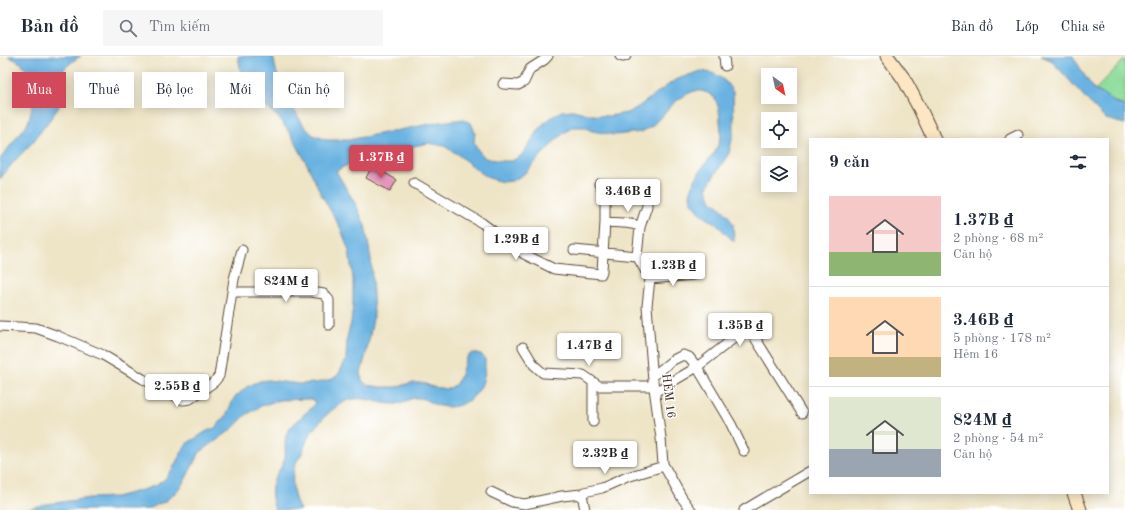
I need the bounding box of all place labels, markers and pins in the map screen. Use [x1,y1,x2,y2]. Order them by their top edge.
pin: 1.37B ₫ [344,145,418,179]
pin: 3.46B ₫ [591,179,665,213]
pin: 1.29B ₫ [479,227,553,261]
pin: 1.23B ₫ [636,253,710,287]
pin: 824M ₫ [253,269,319,303]
pin: 1.35B ₫ [703,313,777,347]
pin: 1.47B ₫ [552,333,626,367]
pin: 2.55B ₫ [140,374,214,408]
pin: 2.32B ₫ [568,441,642,475]

